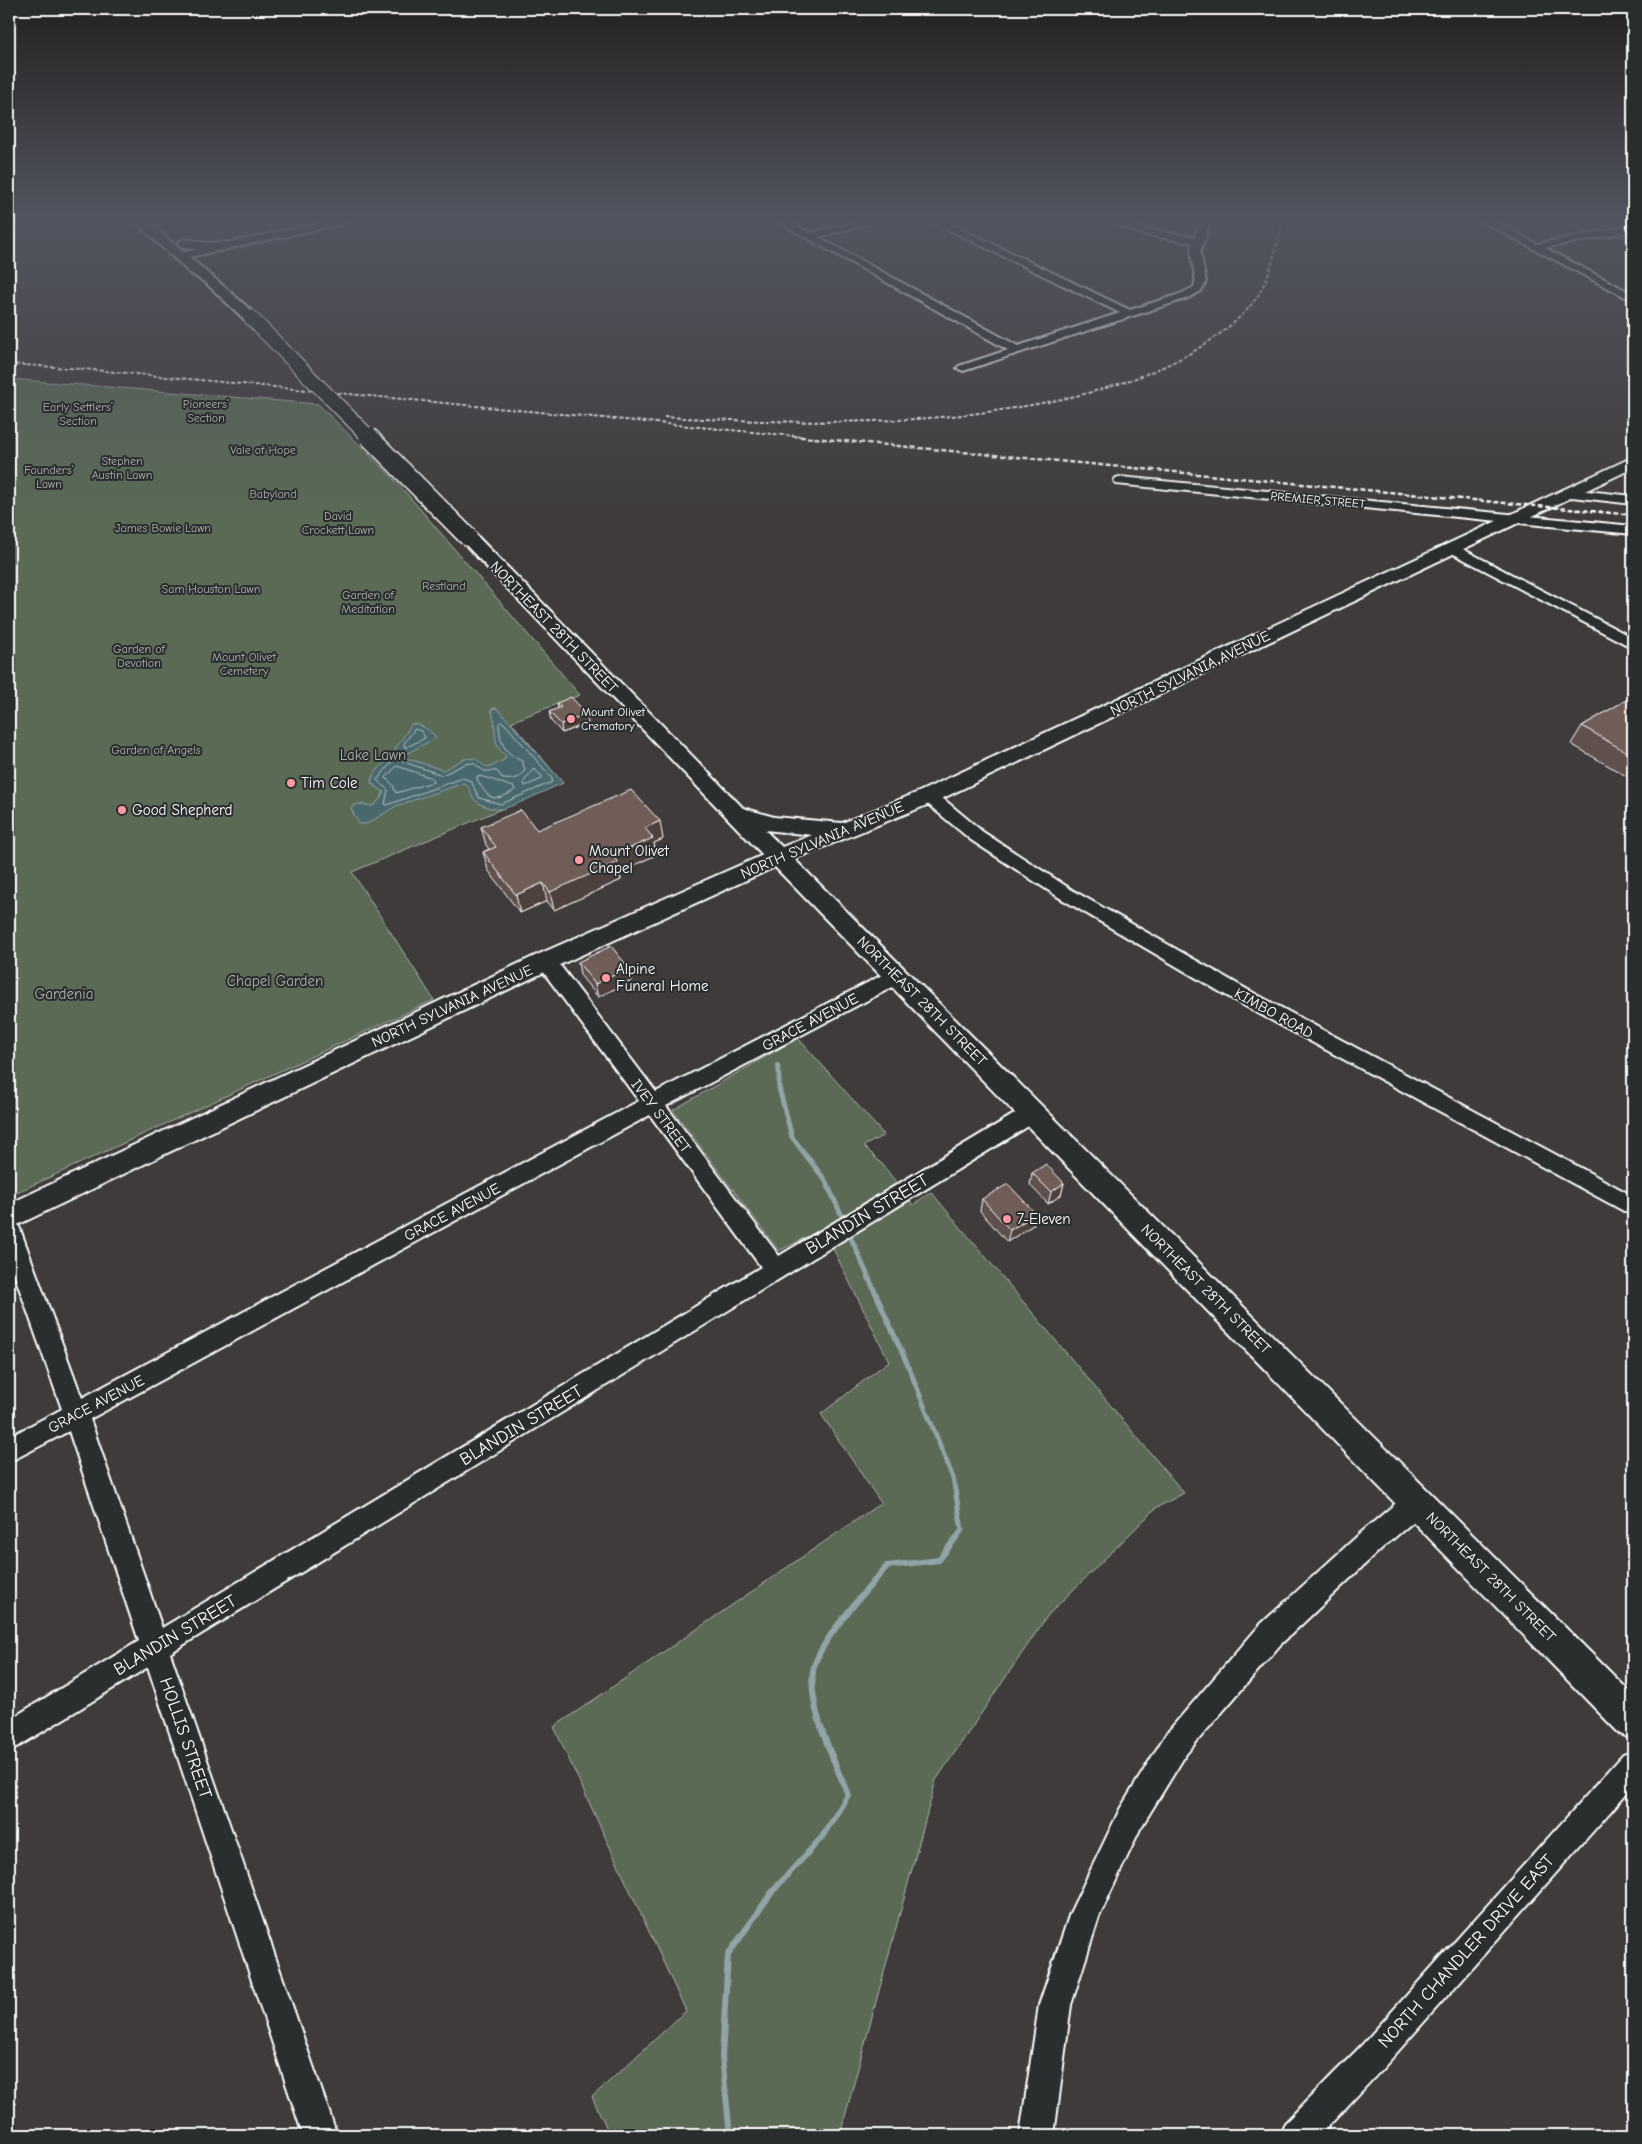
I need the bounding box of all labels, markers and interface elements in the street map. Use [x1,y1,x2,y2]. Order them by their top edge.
park label: Pioneers’ Section [183,397,229,425]
park label: Early Settlers’ Section [43,400,113,428]
park label: Vale of Hope [230,443,296,457]
park label: Stephen Austin Lawn [92,454,152,482]
park label: Founders’ Lawn [24,463,74,491]
park label: Babyland [249,487,297,501]
street label: PREMIER STREET [1270,489,1367,511]
park label: David Crockett Lawn [302,509,374,537]
park label: James Bowie Lawn [115,521,211,535]
street label: NORTHEAST 28TH STREET [486,557,622,697]
park label: Restland [422,579,466,593]
park label: Sam Houston Lawn [162,582,260,596]
park label: Garden of Meditation [341,588,395,616]
street label: NORTH SYLVANIA AVENUE [1107,626,1273,720]
park label: Garden of Devotion [113,642,166,670]
park label: Mount Olivet Cemetery [212,650,277,678]
place label: Mount Olivet Crematory [581,705,645,733]
marker: Mount Olivet Crematory [565,713,577,725]
park label: Garden of Angels [111,743,201,757]
park label: Lake Lawn [340,746,406,764]
place label: Tim Cole [301,774,358,792]
marker: Tim Cole [285,777,297,789]
street label: NORTH SYLVANIA AVENUE [738,797,906,883]
place label: Good Shepherd [132,801,232,819]
marker: Good Shepherd [116,804,128,816]
place label: Mount Olivet Chapel [589,842,670,877]
marker: Mount Olivet Chapel [573,854,585,866]
street label: NORTHEAST 28TH STREET [853,932,991,1070]
place label: Alpine Funeral Home [616,960,709,995]
street label: NORTH SYLVANIA AVENUE [369,961,535,1051]
park label: Chapel Garden [227,972,323,990]
marker: Alpine Funeral Home [600,972,612,984]
street label: KIMBO ROAD [1231,984,1317,1042]
park label: Gardenia [35,985,93,1003]
street label: GRACE AVENUE [759,989,861,1055]
street label: IVEY STREET [627,1075,695,1157]
street label: BLANDIN STREET [802,1169,933,1259]
street label: GRACE AVENUE [401,1179,503,1245]
place label: 7-Eleven [1017,1210,1071,1228]
marker: 7-Eleven [1001,1213,1013,1225]
street label: NORTHEAST 28TH STREET [1137,1220,1275,1358]
street label: GRACE AVENUE [45,1371,147,1437]
street label: BLANDIN STREET [456,1380,587,1470]
street label: NORTHEAST 28TH STREET [1422,1508,1560,1646]
street label: BLANDIN STREET [110,1590,241,1680]
street label: HOLLIS STREET [155,1675,216,1802]
street label: NORTH CHANDLER DRIVE EAST [1374,1850,1559,2052]

